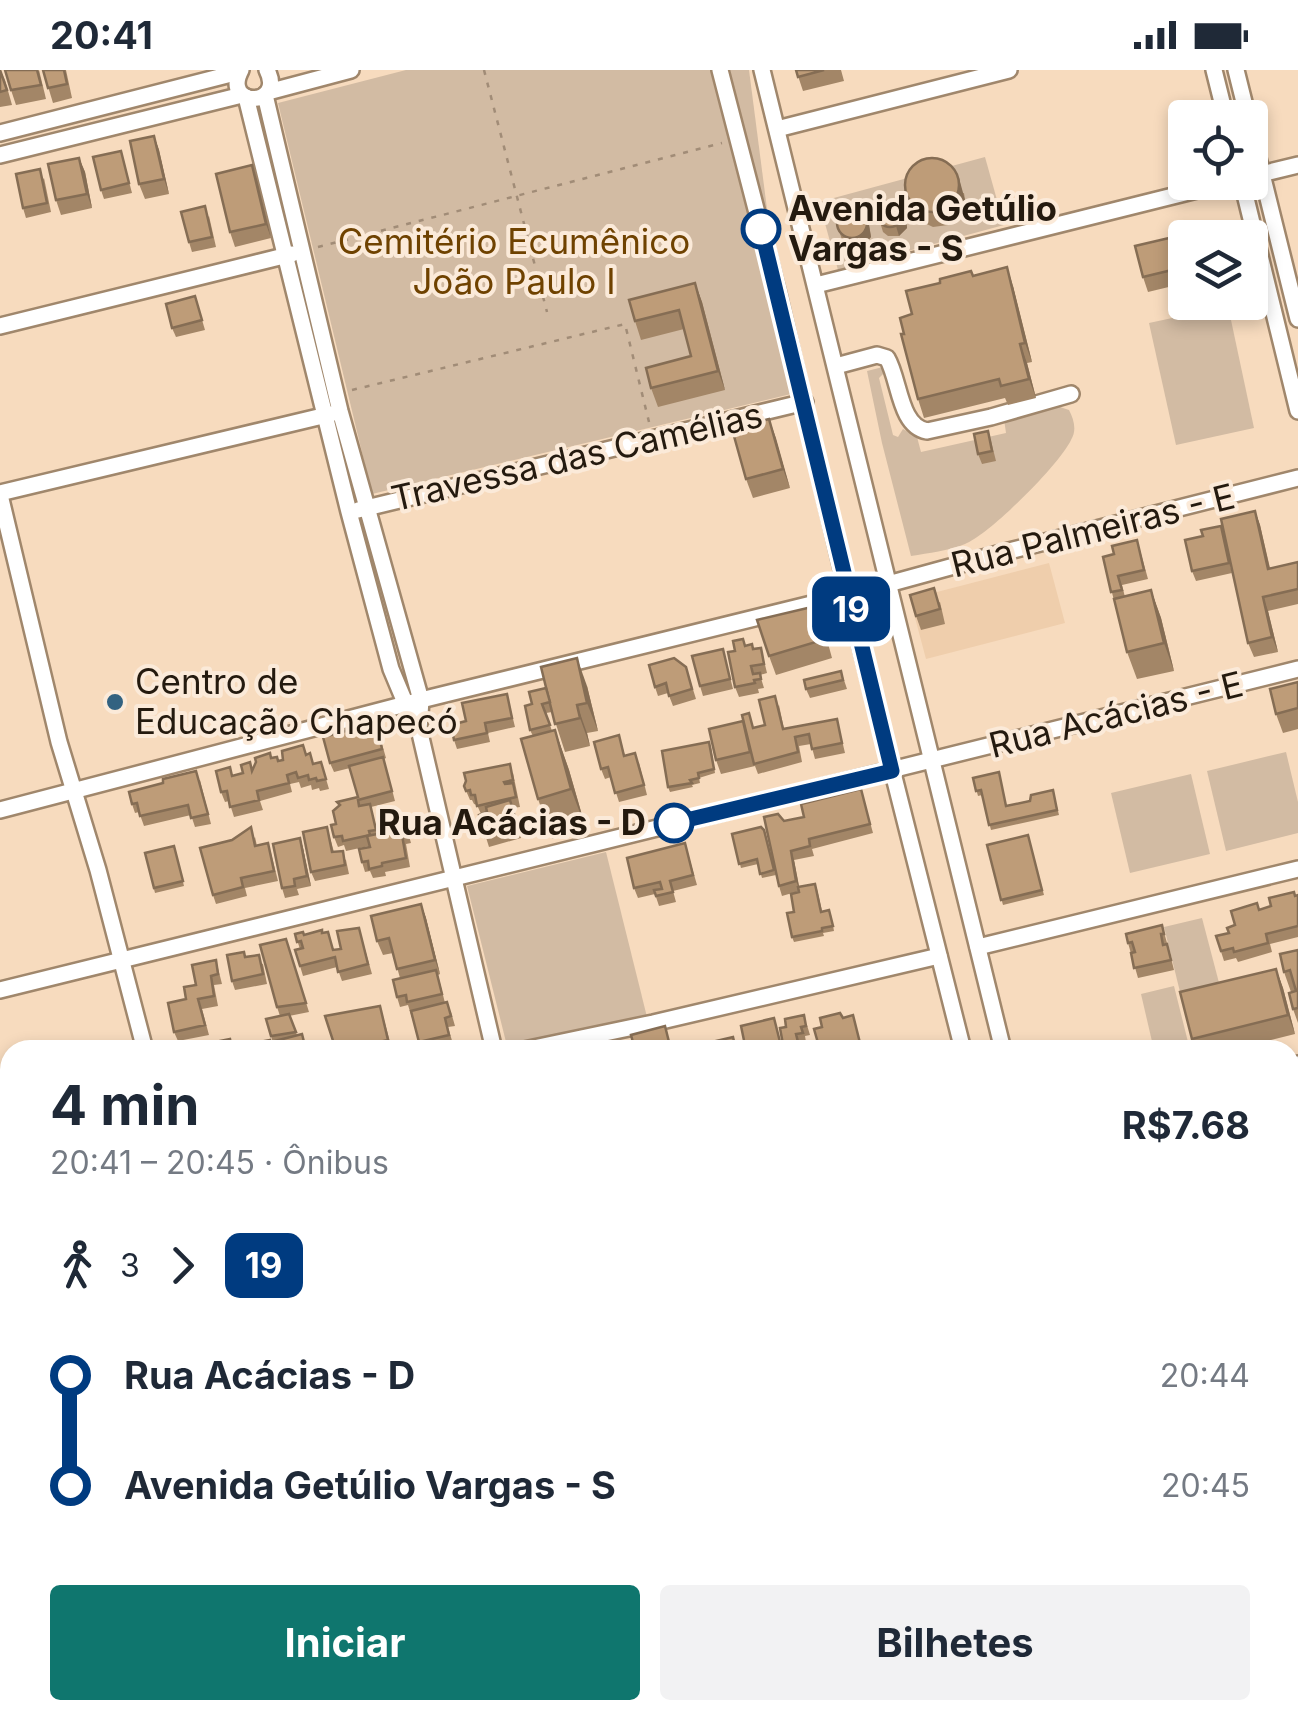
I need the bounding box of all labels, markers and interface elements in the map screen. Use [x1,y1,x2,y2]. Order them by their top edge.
text: 20:41 [50,12,153,58]
map controls [1168,100,1268,320]
button: locate [1168,100,1268,200]
place label: Avenida Getúlio Vargas - S [788,187,1057,269]
marker: Avenida Getúlio Vargas - S [742,210,780,248]
park label: Cemitério Ecumênico João Paulo I [338,220,690,302]
button: layers [1168,220,1268,320]
street label: Travessa das Camélias [387,393,766,519]
street label: Rua Palmeiras - E [947,474,1239,586]
line badge: 19 [806,576,896,642]
text: 19 [832,588,870,630]
place label: Centro de Educação Chapecó [135,660,458,742]
street label: Rua Acácias - E [984,662,1247,766]
marker: Centro de Educação Chapecó [104,691,126,713]
place label: Rua Acácias - D [378,801,646,843]
marker: Rua Acácias - D [655,804,693,842]
text: 4 min [50,1072,200,1138]
text: R$7.68 [1122,1102,1250,1148]
text: 20:41 – 20:45 · Ônibus [50,1143,389,1182]
icon: walk [50,1238,105,1293]
icon: forward [155,1238,210,1293]
text: 19 [245,1244,283,1286]
text: 3 [120,1246,140,1285]
text: Rua Acácias - D [124,1352,415,1398]
text: 20:44 [1160,1356,1250,1395]
text: Avenida Getúlio Vargas - S [124,1462,616,1508]
text: 20:45 [1161,1466,1250,1505]
button: Iniciar [50,1585,640,1700]
button: Bilhetes [660,1585,1250,1700]

